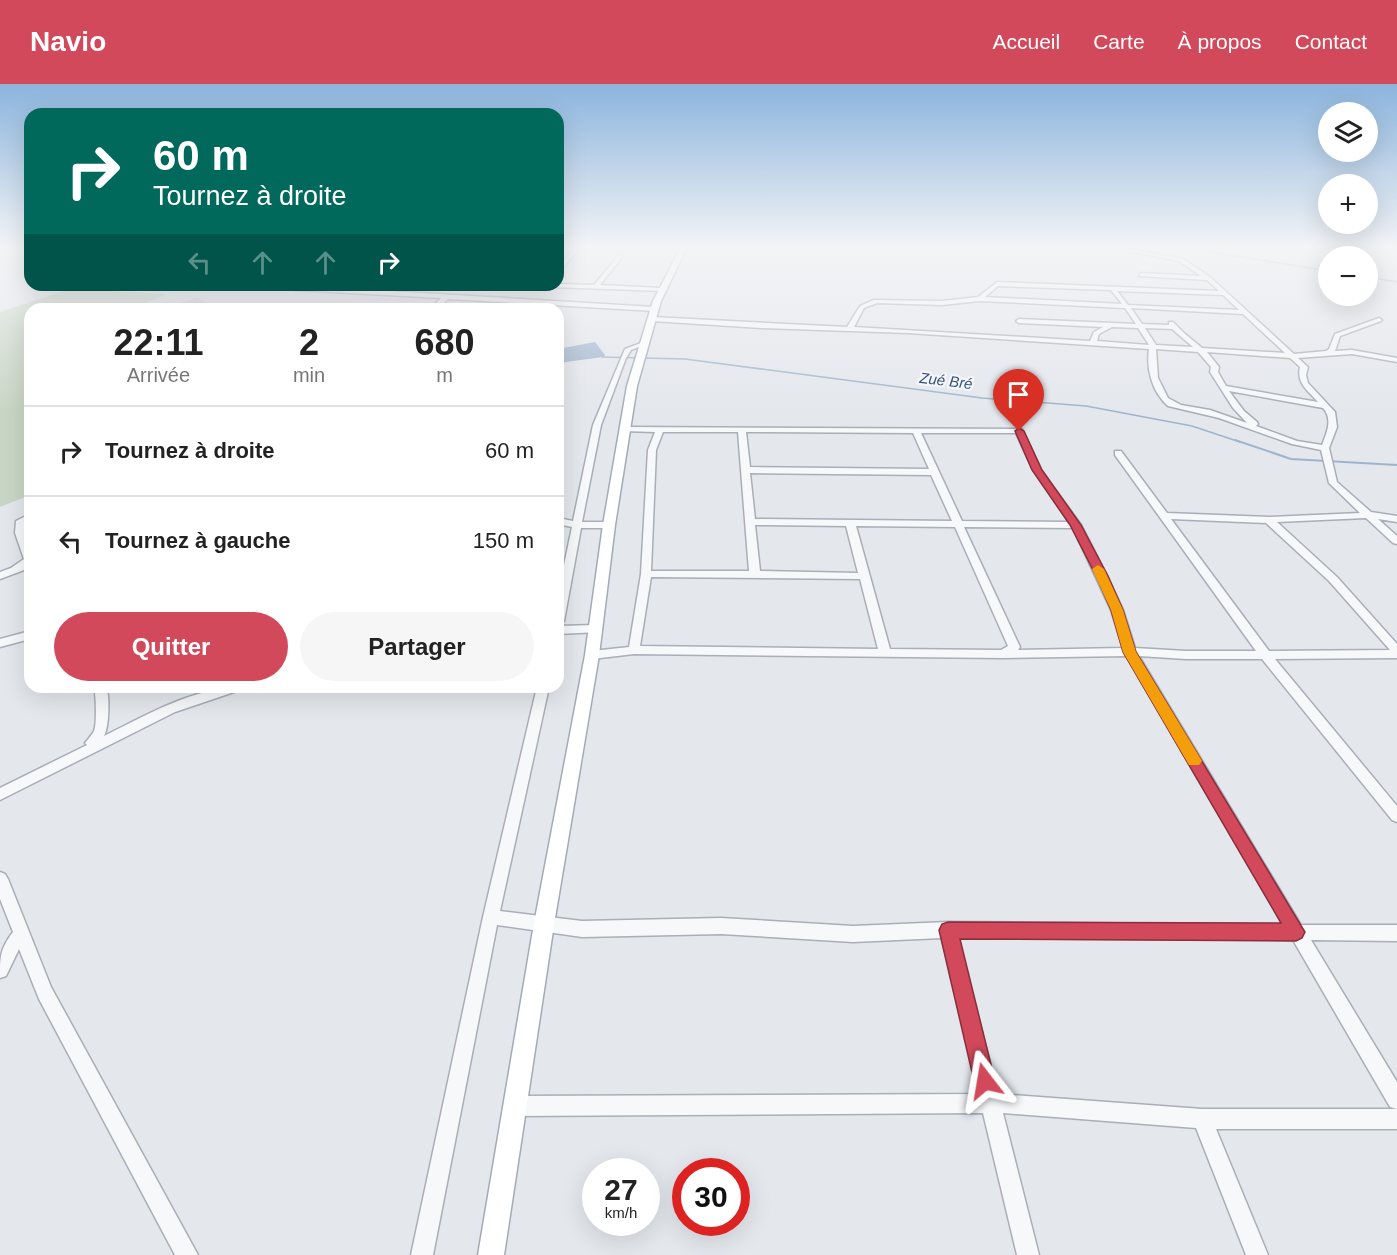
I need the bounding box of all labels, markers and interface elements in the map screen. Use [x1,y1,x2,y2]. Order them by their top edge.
text: Navio [30,26,106,57]
text: Accueil [993,30,1060,53]
text: Carte [1093,30,1145,53]
text: À propos [1178,30,1262,53]
text: Contact [1295,30,1367,53]
map controls [1318,102,1378,306]
button: layers [1318,102,1378,162]
icon: right [54,132,132,210]
text: 60 m [153,132,249,179]
button: + [1318,174,1378,234]
text: Tournez à droite [153,181,347,211]
icon: left [183,246,216,279]
icon: ahead [246,246,279,279]
icon: ahead [309,246,342,279]
icon: right [372,246,405,279]
button: − [1318,246,1378,306]
text: 22:11 [113,322,203,363]
text: 2 [299,322,319,363]
text: 680 [415,322,475,363]
text: Arrivée [127,364,190,386]
text: min [293,364,325,386]
text: m [436,364,453,386]
water label: Zué Bré [918,369,974,392]
pin [993,369,1044,431]
icon: arrive [1002,378,1035,411]
icon: right [54,435,87,468]
text: Tournez à droite [105,438,275,463]
text: 60 m [485,438,534,463]
icon: left [54,525,87,558]
text: Tournez à gauche [105,528,290,553]
text: 150 m [473,528,534,553]
button: Quitter [54,612,288,681]
button: Partager [300,612,534,681]
position arrow [953,1049,1017,1113]
speed limit sign: 30 [672,1158,750,1236]
text: 27 [604,1173,638,1206]
text: km/h [605,1204,637,1221]

